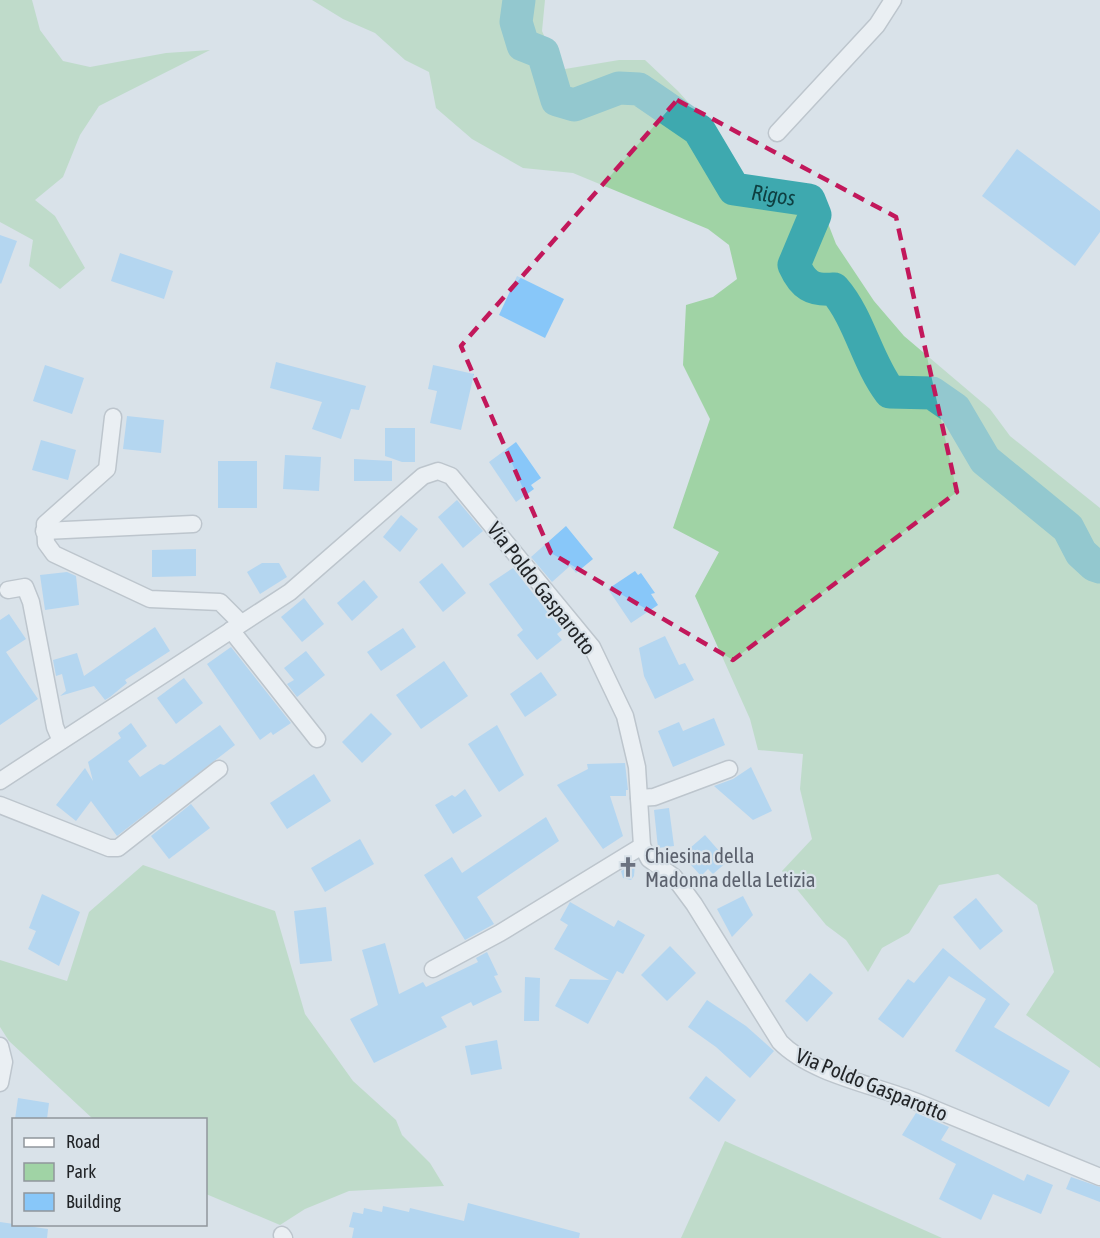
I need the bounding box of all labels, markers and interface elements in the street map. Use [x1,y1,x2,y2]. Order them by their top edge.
water label: Rigos [750,179,798,211]
street label: Via Poldo Gasparotto [483,517,601,659]
place label: Chiesina della Madonna della Letizia [645,843,816,891]
church icon: Chiesina della Madonna della Letizia [616,855,640,879]
street label: Via Poldo Gasparotto [793,1043,951,1125]
legend [12,1118,207,1226]
text: Road [66,1131,100,1152]
text: Park [66,1161,96,1182]
text: Building [66,1191,121,1212]

